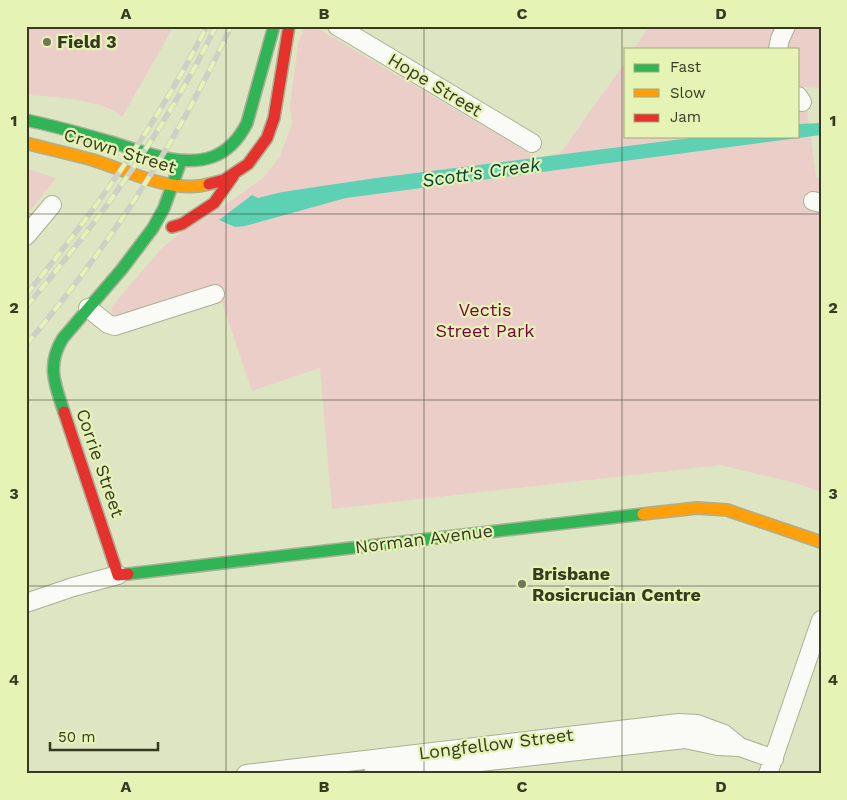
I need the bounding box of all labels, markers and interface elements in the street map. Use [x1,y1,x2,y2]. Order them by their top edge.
text: A [121,4,132,23]
text: B [319,4,330,23]
text: C [517,4,528,23]
text: D [715,4,727,23]
place label: Field 3 [57,31,117,52]
marker: Field 3 [41,36,53,48]
street label: Hope Street [384,48,486,121]
legend [624,48,800,138]
text: Fast [670,58,702,76]
text: Slow [670,84,706,102]
text: Jam [670,108,701,126]
text: 1 [11,111,17,130]
text: 1 [830,111,836,130]
street label: Crown Street [61,123,179,178]
water label: Scott's Creek [420,153,542,192]
text: 2 [9,298,19,317]
text: 2 [828,298,838,317]
park label: Vectis Street Park [435,299,535,341]
street label: Corrie Street [72,406,129,520]
text: 3 [9,484,19,503]
text: 3 [828,484,838,503]
street label: Norman Avenue [354,520,494,557]
place label: Brisbane Rosicrucian Centre [532,563,701,605]
marker: Brisbane Rosicrucian Centre [516,578,528,590]
text: 4 [9,670,19,689]
text: 4 [828,670,838,689]
scale bar [50,720,158,752]
street label: Longfellow Street [417,724,575,763]
text: 50 m [58,728,95,746]
text: A [121,777,132,796]
text: B [319,777,330,796]
text: C [517,777,528,796]
text: D [715,777,727,796]

